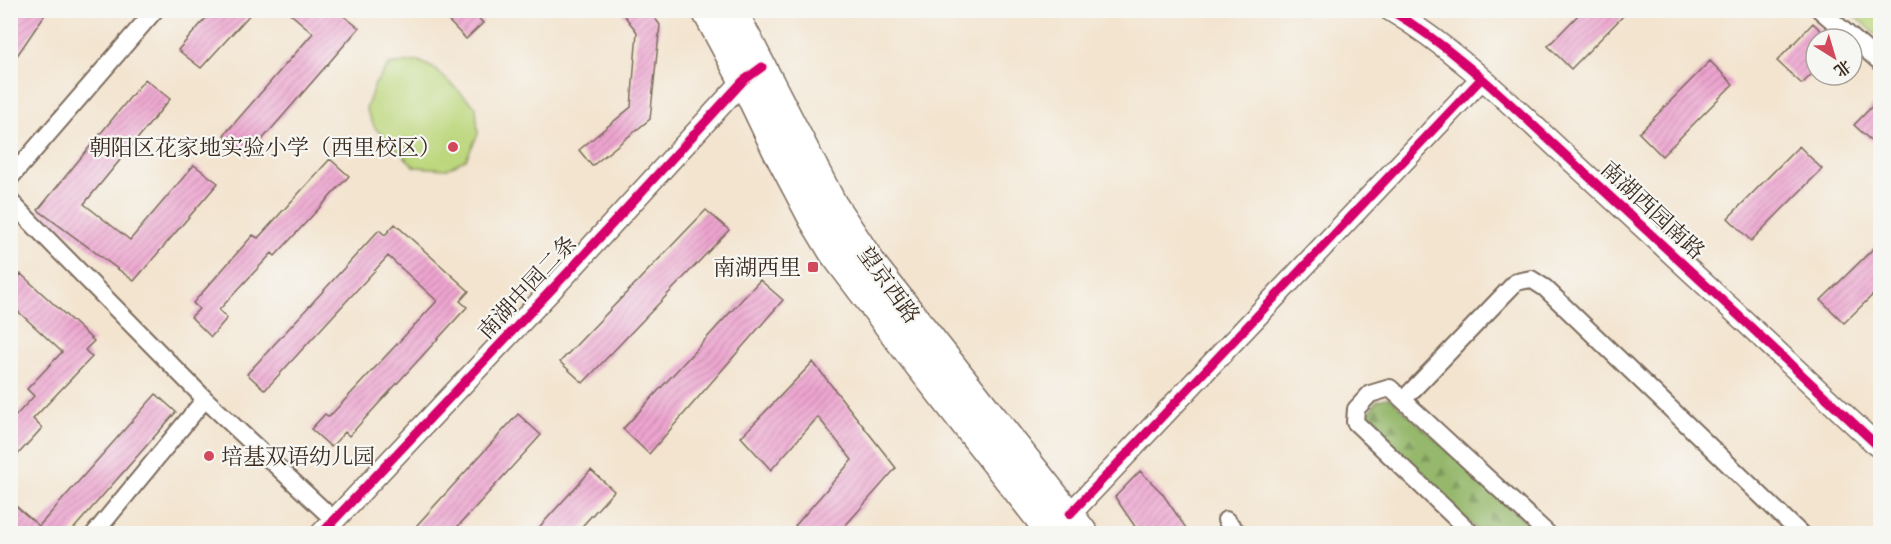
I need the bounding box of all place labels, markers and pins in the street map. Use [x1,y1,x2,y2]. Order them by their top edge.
place label: 朝阳区花家地实验小学（西里校区） [89,133,441,162]
marker: 朝阳区花家地实验小学（西里校区） [446,140,460,154]
place label: 南湖西里 [713,253,801,282]
marker: 南湖西里 [806,260,820,274]
place label: 培基双语幼儿园 [221,442,375,471]
marker: 培基双语幼儿园 [202,449,216,463]

